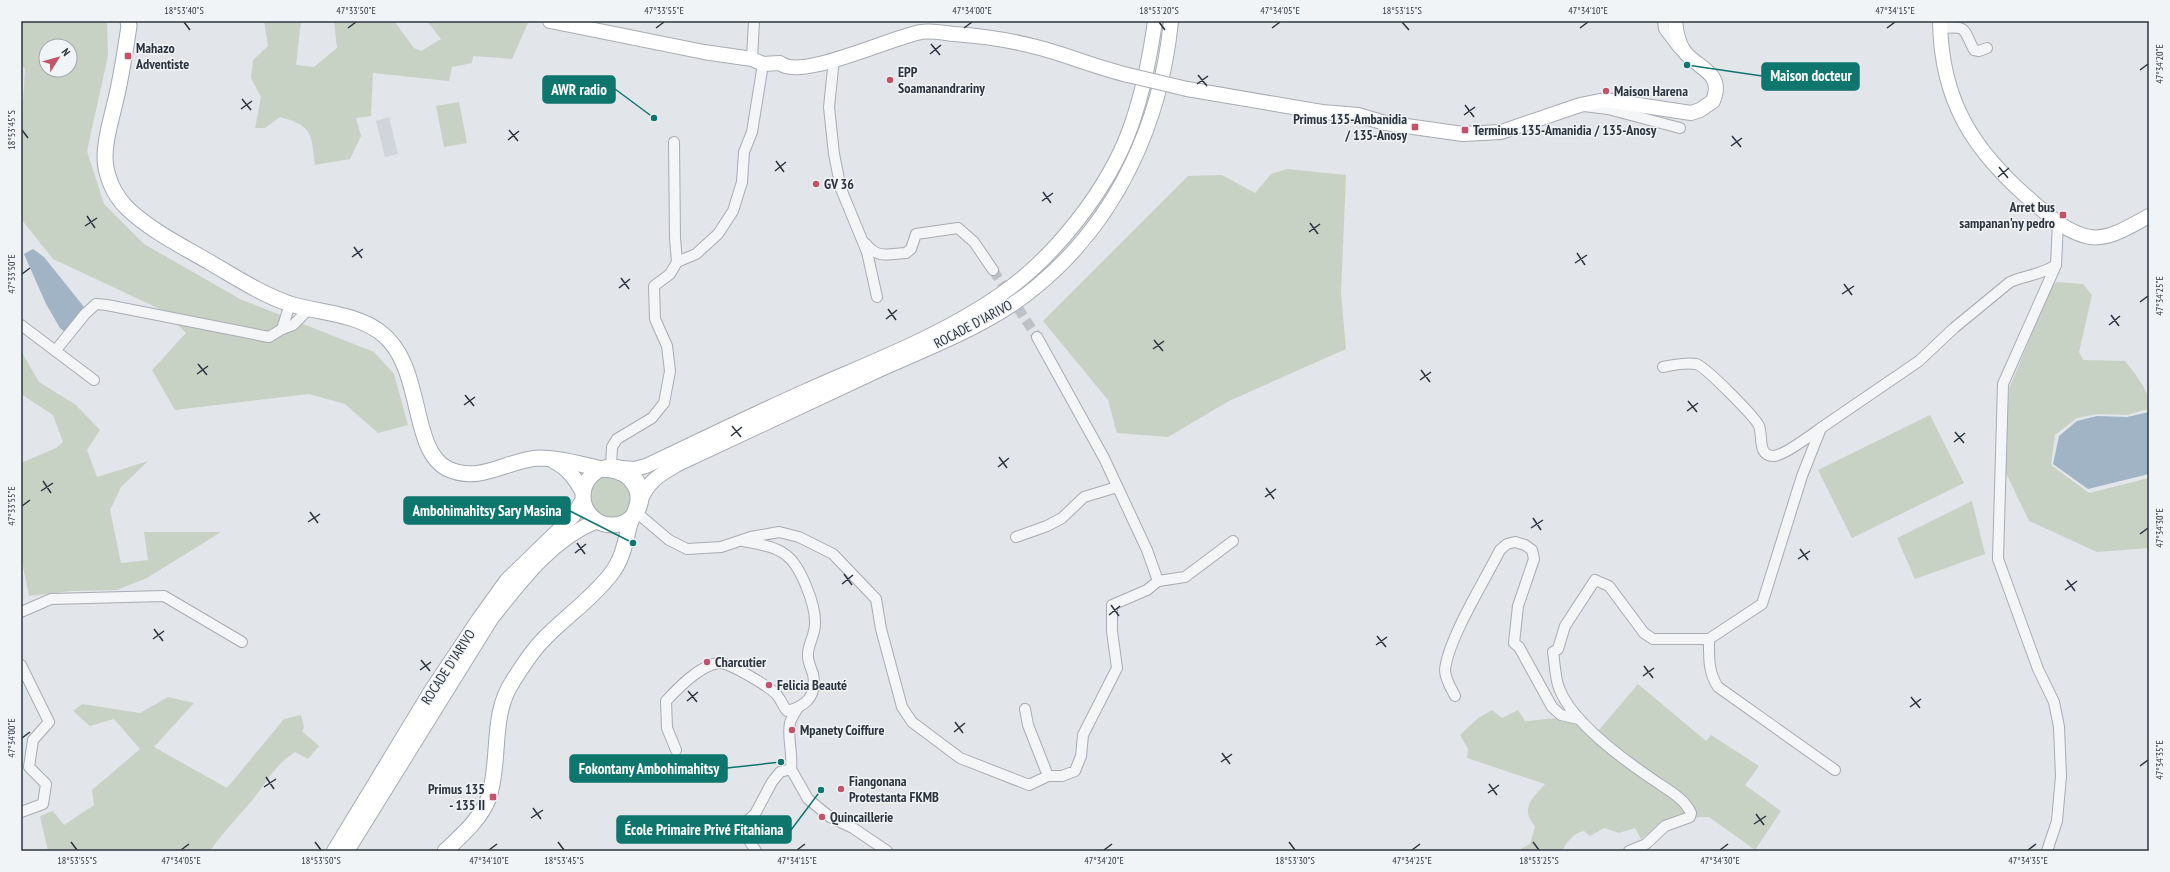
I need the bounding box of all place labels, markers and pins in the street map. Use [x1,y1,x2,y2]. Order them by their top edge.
place label: Mahazo Adventiste [135,39,189,73]
marker: Mahazo Adventiste [123,51,133,61]
place label: EPP Soamanandrariny [898,63,985,97]
callout: Maison docteur [1762,63,1859,90]
marker: EPP Soamanandrariny [885,75,895,85]
callout: AWR radio [543,76,615,103]
place label: Maison Harena [1614,82,1688,100]
marker: Maison Harena [1601,86,1611,96]
place label: Primus 135-Ambanidia / 135-Anosy [1293,110,1407,144]
place label: Terminus 135-Amanidia / 135-Anosy [1473,121,1657,139]
marker: Primus 135-Ambanidia / 135-Anosy [1410,122,1420,132]
marker: Terminus 135-Amanidia / 135-Anosy [1460,125,1470,135]
place label: GV 36 [824,175,854,193]
marker: GV 36 [811,179,821,189]
place label: Arret bus sampanan'ny pedro [1959,198,2055,232]
marker: Arret bus sampanan'ny pedro [2058,210,2068,220]
callout: Ambohimahitsy Sary Masina [404,497,570,524]
place label: Charcutier [715,653,767,671]
marker: Charcutier [702,657,712,667]
place label: Felicia Beauté [777,676,847,694]
marker: Felicia Beauté [764,680,774,690]
place label: Mpanety Coiffure [800,721,884,739]
marker: Mpanety Coiffure [787,725,797,735]
callout: Fokontany Ambohimahitsy [570,755,727,782]
place label: Fiangonana Protestanta FKMB [849,772,939,806]
place label: Primus 135 - 135 II [428,780,485,814]
marker: Fiangonana Protestanta FKMB [836,784,846,794]
marker: Primus 135 - 135 II [488,792,498,802]
place label: Quincaillerie [830,808,893,826]
marker: Quincaillerie [817,812,827,822]
callout: École Primaire Privé Fitahiana [617,816,791,843]

